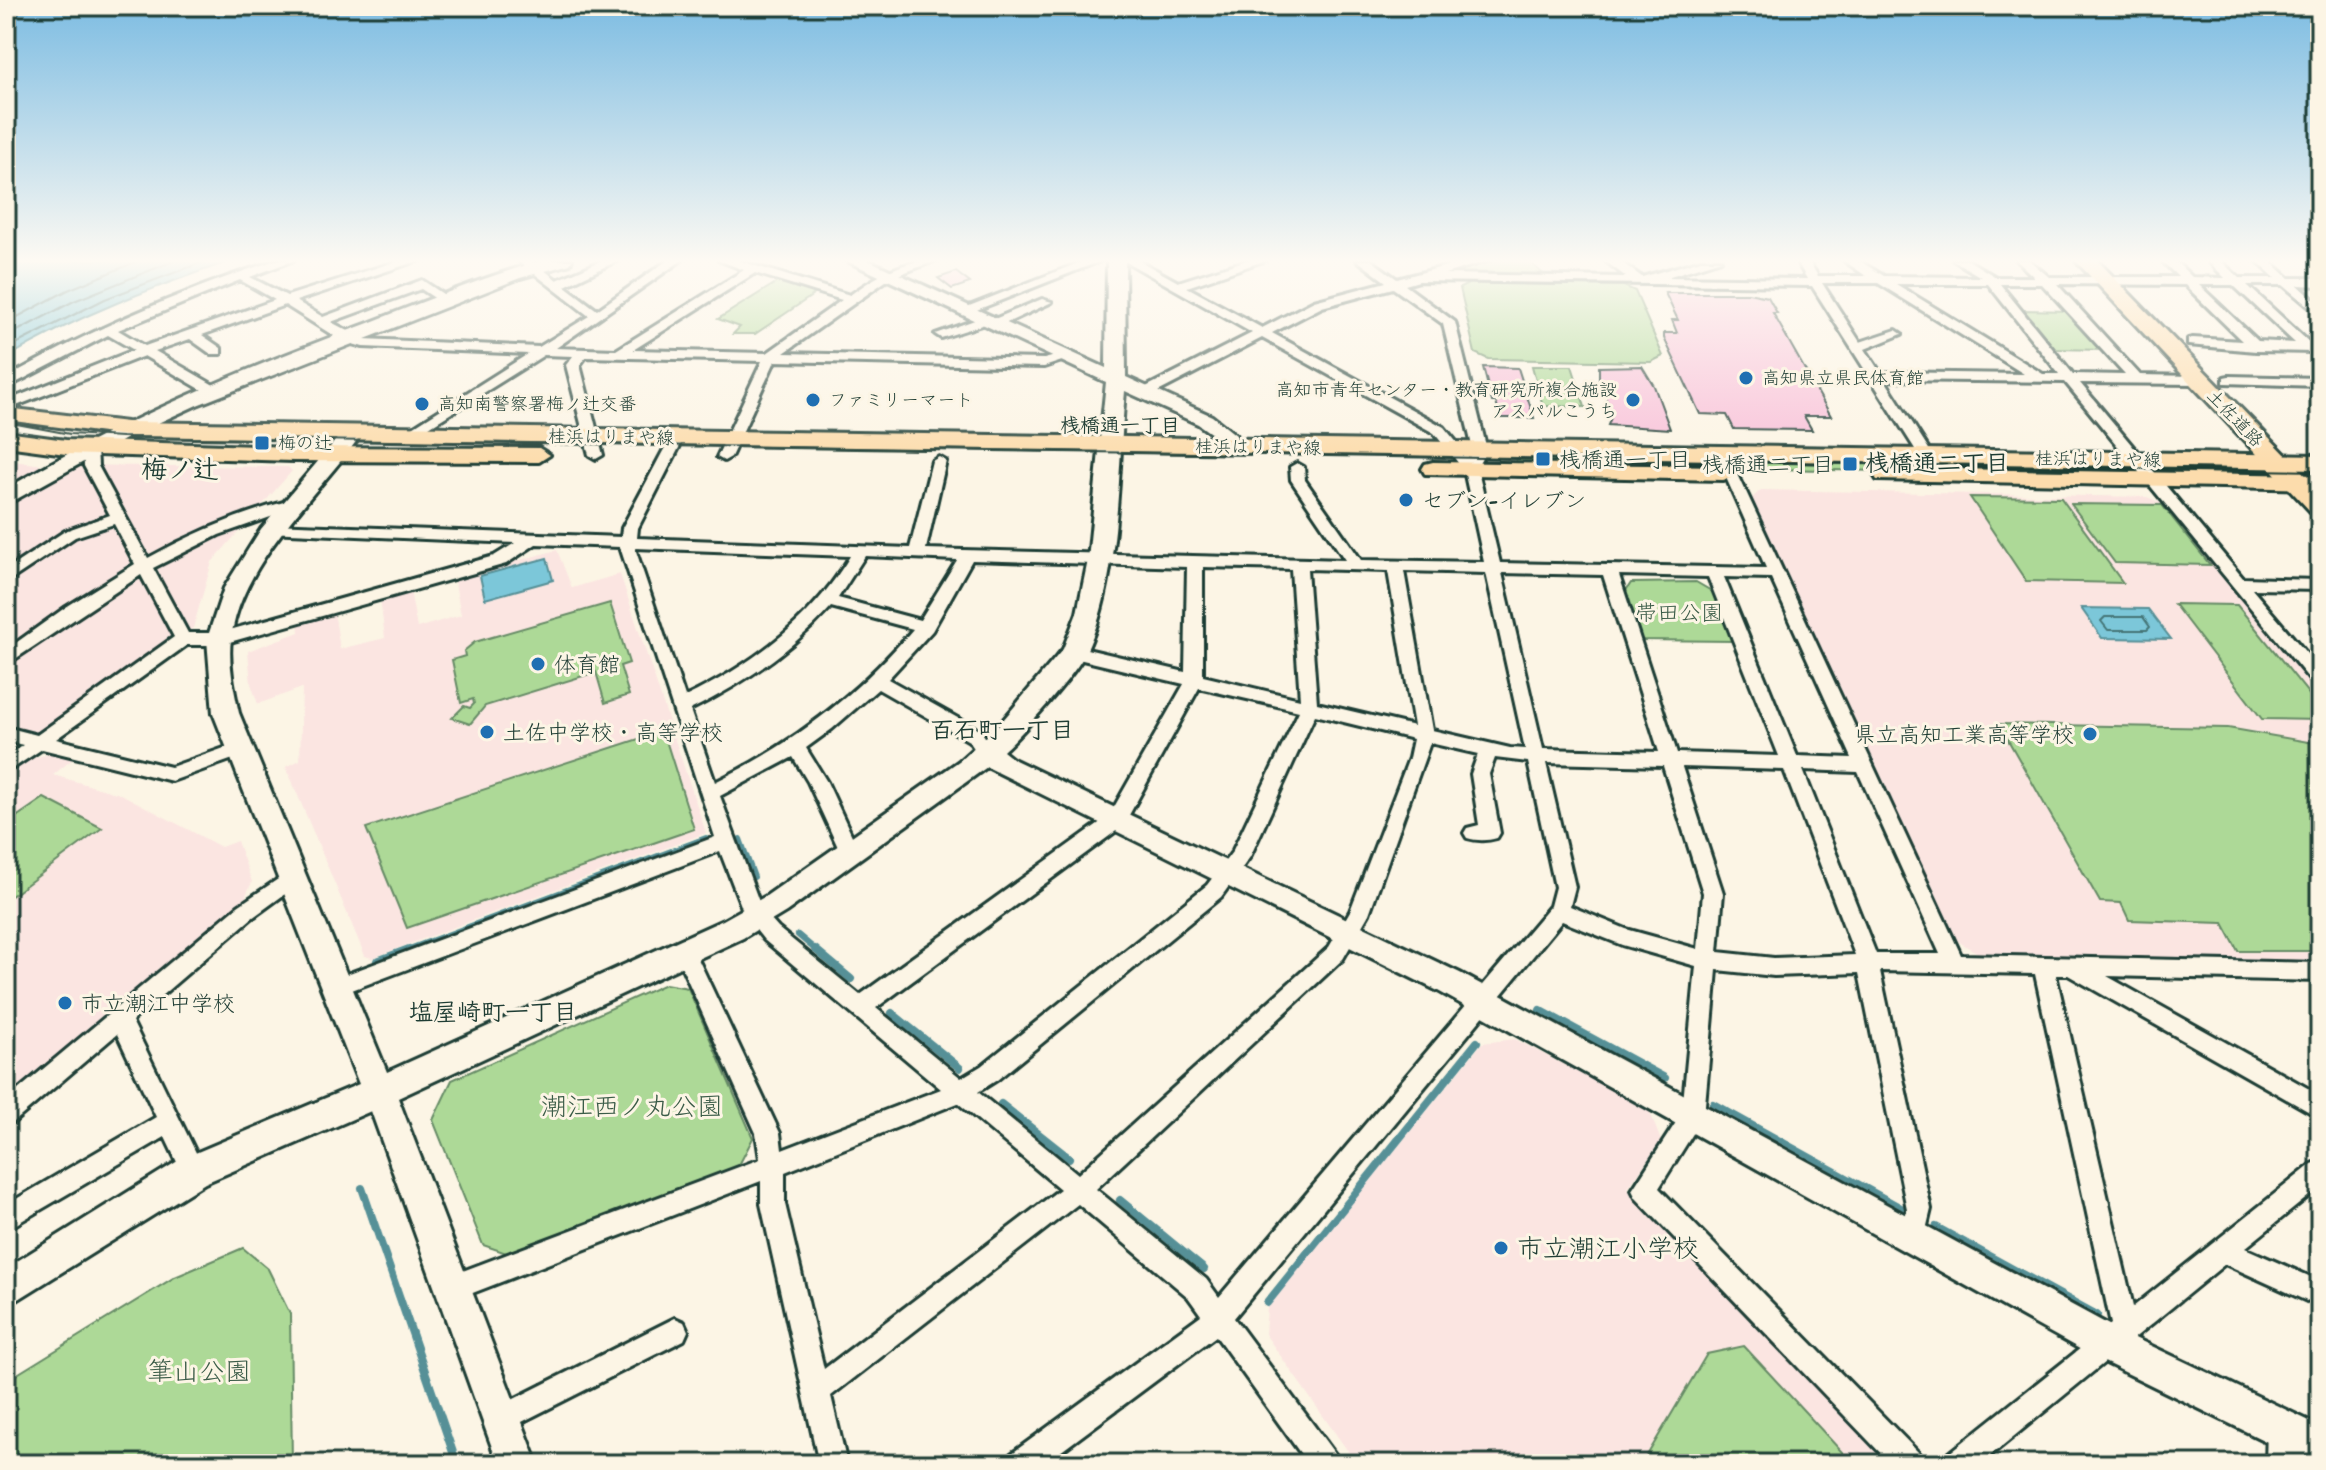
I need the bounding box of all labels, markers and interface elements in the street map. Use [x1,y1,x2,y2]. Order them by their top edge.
place label: 高知県立県民体育館 [1762,362,1924,394]
marker: 高知県立県民体育館 [1737,369,1755,387]
place label: 高知市青年センター・教育研究所複合施設 アスパルこうち [1276,374,1617,427]
street label: 土佐道路 [2198,381,2272,455]
place label: ファミリーマート [829,384,973,416]
place label: 高知南警察署梅ノ辻交番 [438,388,636,420]
marker: ファミリーマート [804,391,822,409]
marker: 高知市青年センター・教育研究所複合施設 アスパルこうち [1624,391,1642,409]
marker: 高知南警察署梅ノ辻交番 [413,395,431,413]
district label: 桟橋通一丁目 [1060,408,1180,443]
street label: 桂浜はりまや線 [548,420,674,454]
place label: 梅の辻 [278,427,332,459]
street label: 桂浜はりまや線 [1195,430,1321,464]
marker: 梅の辻 [253,434,271,452]
place label: 桟橋通一丁目 [1559,440,1691,479]
district label: 桟橋通二丁目 [1865,442,2009,484]
street label: 桂浜はりまや線 [2035,442,2161,476]
place label: 桟橋通二丁目 [1702,445,1834,484]
district label: 梅ノ辻 [141,446,219,492]
marker: 桟橋通一丁目 [1534,450,1552,468]
marker: 桟橋通二丁目 [1841,455,1859,473]
place label: セブン-イレブン [1422,481,1586,520]
marker: セブン-イレブン [1397,491,1415,509]
park label: 帯田公園 [1635,593,1723,632]
place label: 体育館 [554,645,620,684]
marker: 体育館 [529,655,547,673]
district label: 百石町一丁目 [930,709,1074,751]
place label: 土佐中学校・高等学校 [503,713,723,752]
place label: 県立高知工業高等学校 [1854,715,2074,754]
marker: 土佐中学校・高等学校 [478,723,496,741]
marker: 県立高知工業高等学校 [2081,725,2099,743]
place label: 市立潮江中学校 [81,984,235,1023]
district label: 塩屋崎町一丁目 [409,991,577,1033]
marker: 市立潮江中学校 [56,994,74,1012]
park label: 潮江西ノ丸公園 [541,1083,723,1129]
place label: 市立潮江小学校 [1517,1225,1699,1271]
marker: 市立潮江小学校 [1492,1239,1510,1257]
park label: 筆山公園 [147,1348,251,1394]

